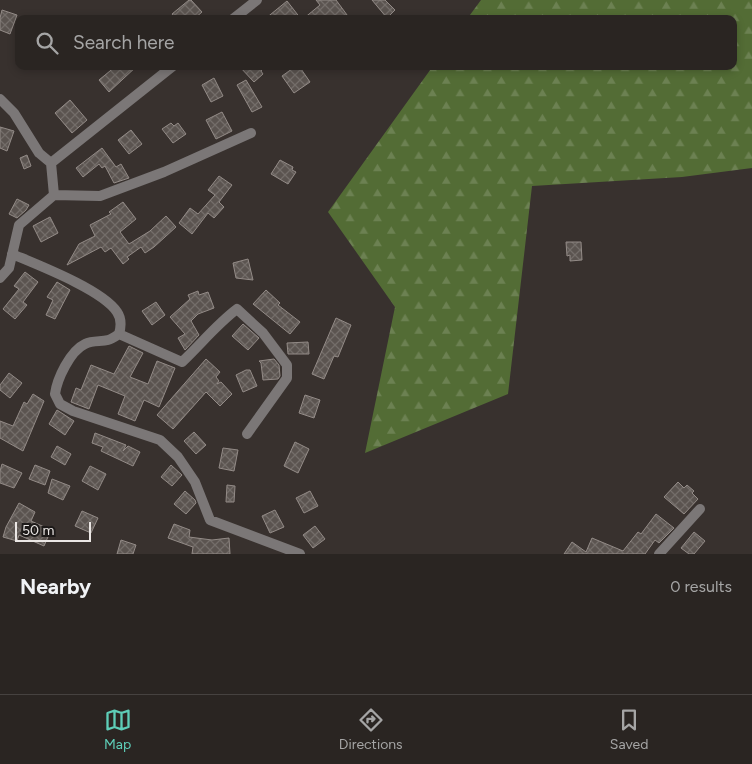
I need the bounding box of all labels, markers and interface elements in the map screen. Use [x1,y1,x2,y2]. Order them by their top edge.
search box [15,15,737,70]
icon: search [33,29,61,57]
text: Search here [73,31,175,54]
scale bar [15,519,91,542]
text: 50 m [22,522,54,539]
text: Nearby [20,574,91,599]
text: 0 results [670,577,732,596]
tab: Map [104,706,132,753]
tab: Directions [339,706,403,753]
tab: Saved [610,706,648,753]

